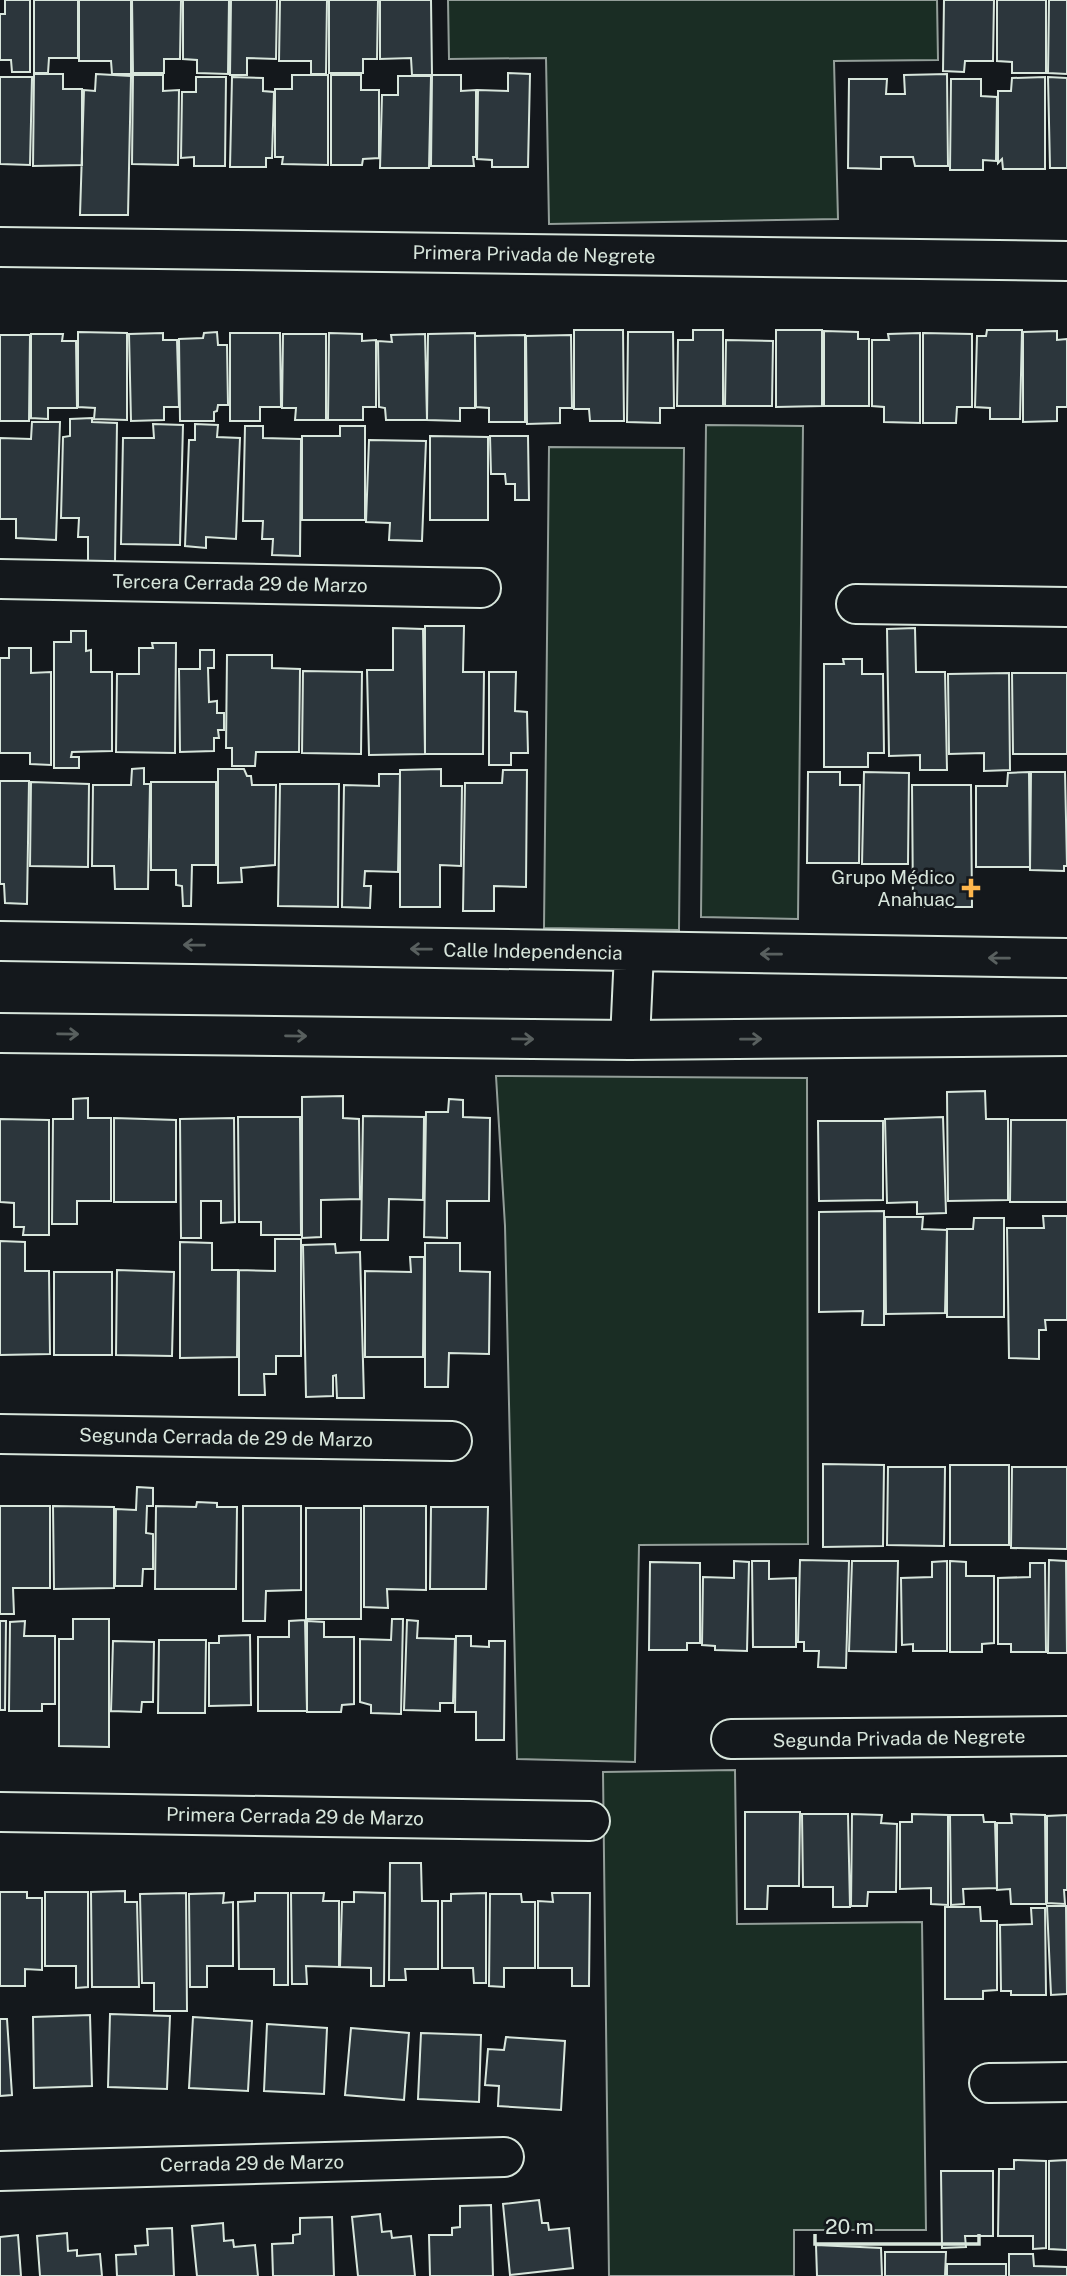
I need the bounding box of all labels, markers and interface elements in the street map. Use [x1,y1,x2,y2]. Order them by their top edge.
street label: Primera Privada de Negrete [412,241,656,267]
street label: Tercera Cerrada 29 de Marzo [112,570,368,596]
place label: Grupo Médico Anahuac [831,866,955,910]
marker: Grupo Médico Anahuac [961,878,981,898]
one-way arrow [183,938,206,952]
street label: Calle Independencia [443,938,623,964]
one-way arrow [410,942,433,956]
one-way arrow [760,948,783,961]
one-way arrow [988,951,1011,964]
one-way arrow [56,1027,79,1040]
one-way arrow [284,1029,307,1043]
one-way arrow [511,1032,534,1046]
one-way arrow [739,1032,762,1046]
street label: Segunda Cerrada de 29 de Marzo [79,1423,373,1451]
street label: Segunda Privada de Negrete [772,1725,1026,1751]
street label: Primera Cerrada 29 de Marzo [166,1803,424,1829]
street label: Cerrada 29 de Marzo [160,2150,344,2176]
scale bar [815,2202,979,2246]
text: 20 m [825,2214,874,2239]

